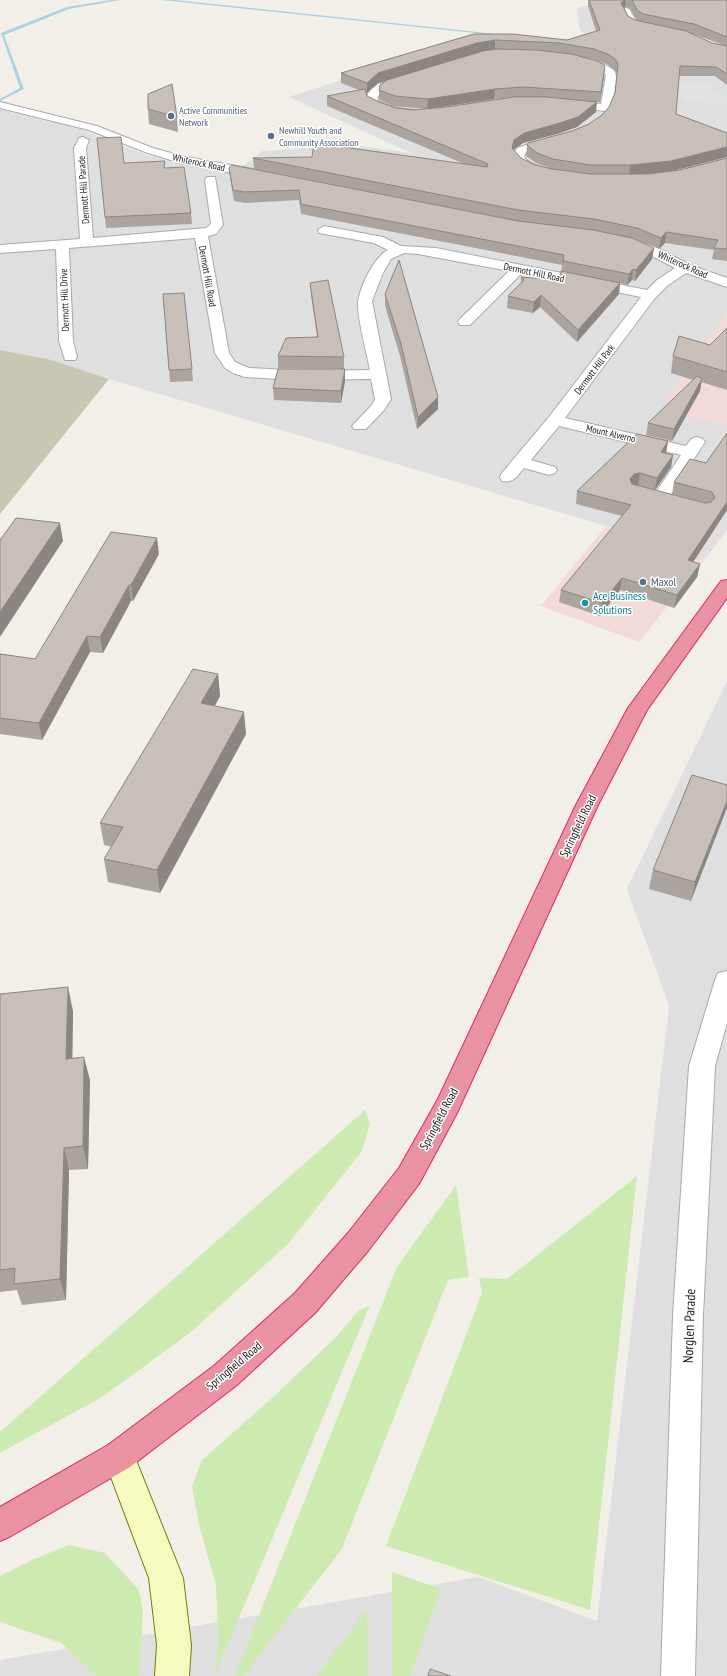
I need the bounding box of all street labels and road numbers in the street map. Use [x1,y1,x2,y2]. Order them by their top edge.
street label: Whiterock Road [171,151,226,174]
street label: Dermott Hill Parade [75,155,92,224]
street label: Dermott Hill Road [196,244,219,308]
street label: Whiterock Road [656,248,710,281]
street label: Dermott Hill Road [502,260,566,285]
street label: Dermott Hill Drive [57,268,72,332]
street label: Dermott Hill Park [571,341,618,397]
street label: Mount Alverno [585,421,637,446]
street label: Springfield Road [556,792,599,860]
street label: Springfield Road [416,1085,461,1152]
street label: Norglen Parade [679,1288,699,1364]
street label: Springfield Road [203,1338,265,1393]

